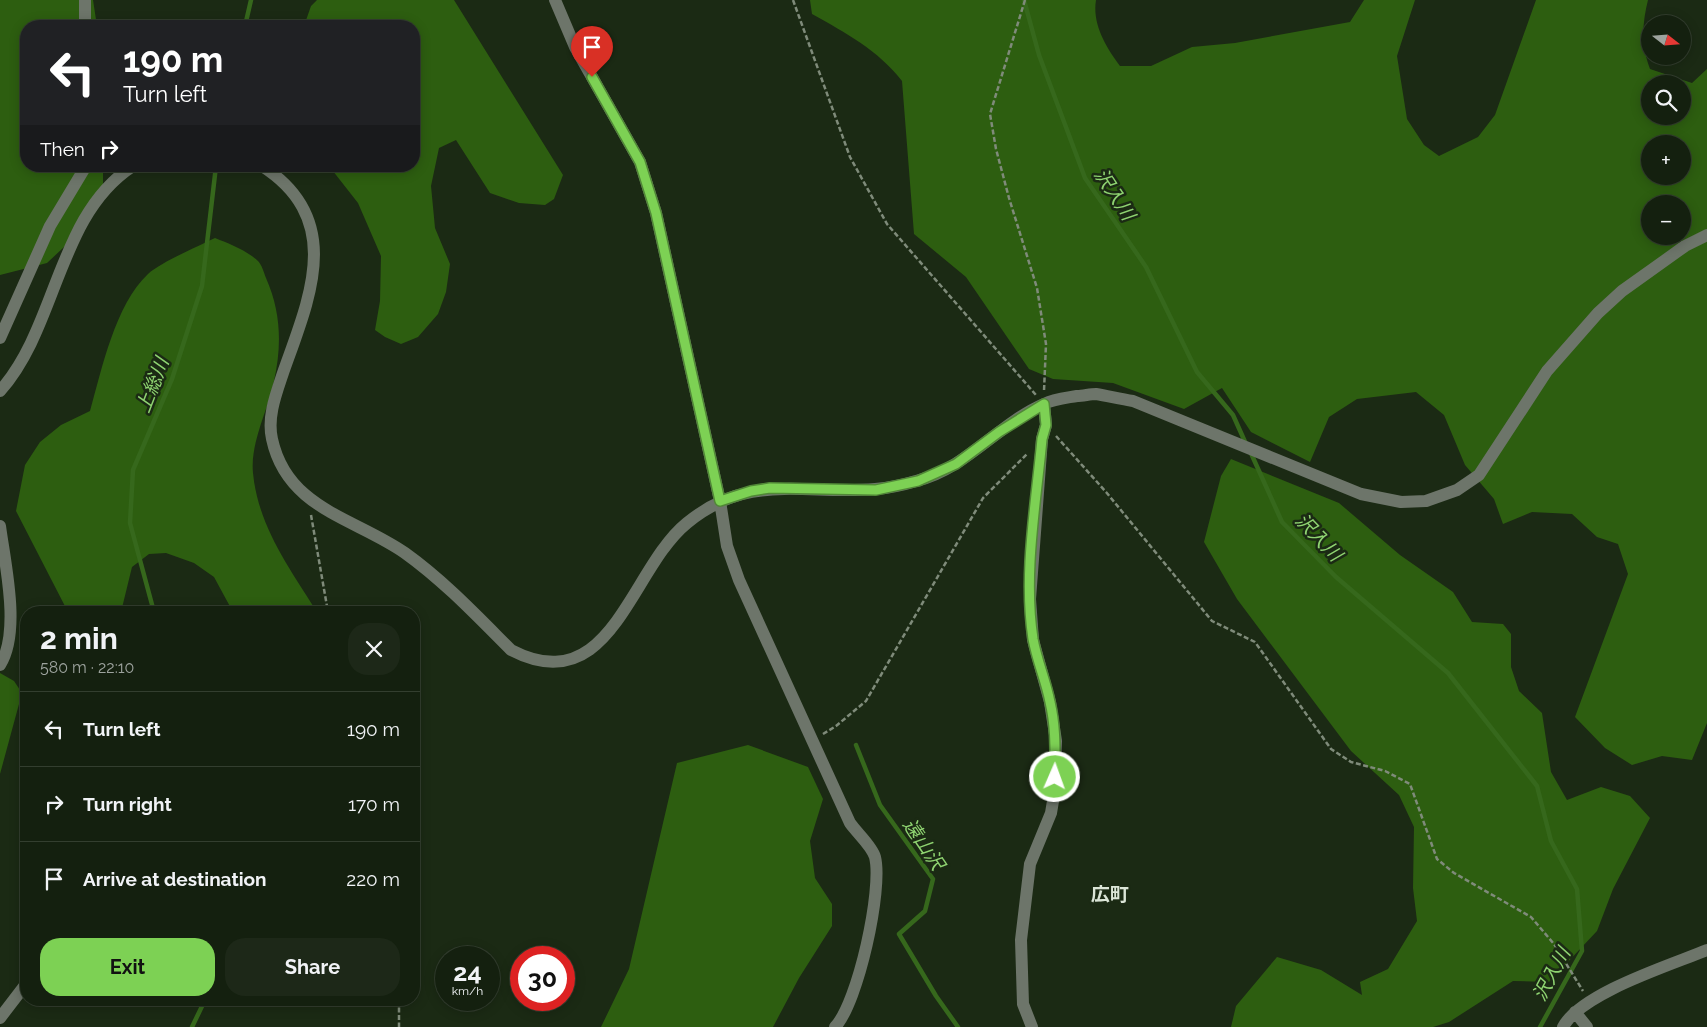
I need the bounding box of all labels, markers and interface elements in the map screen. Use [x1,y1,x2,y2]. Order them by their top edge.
north arrow [1641,15,1691,65]
map controls [1641,15,1691,245]
pin [571,26,613,77]
icon: arrive [578,33,606,61]
text: 190 m [123,39,223,80]
icon: left [40,40,105,105]
button: search [1641,75,1691,125]
text: Turn left [123,81,207,107]
icon: right [95,135,123,163]
button: + [1641,135,1691,185]
text: Then [40,138,85,160]
water label: 沢入川 [1090,164,1141,226]
button: − [1641,195,1691,245]
water label: 上総川 [132,353,173,416]
water label: 沢入川 [1291,509,1348,567]
text: 2 min [40,621,118,656]
button: close [348,623,400,675]
text: 580 m · 22:10 [40,658,134,677]
icon: left [40,715,68,743]
text: Turn left [83,718,160,740]
text: 190 m [347,718,400,740]
position arrow [1028,750,1080,802]
icon: right [40,790,68,818]
text: Turn right [83,793,172,815]
text: 170 m [348,793,400,815]
water label: 遠山沢 [899,814,951,876]
icon: arrive [40,865,68,893]
text: Arrive at destination [83,868,267,890]
text: 220 m [346,868,400,890]
district label: 広町 [1091,883,1129,905]
button: Exit [40,938,215,996]
button: Share [225,938,400,996]
water label: 沢入川 [1528,942,1575,1004]
speed limit sign: 30 [510,946,575,1011]
text: 24 [453,957,482,987]
text: km/h [452,984,483,998]

